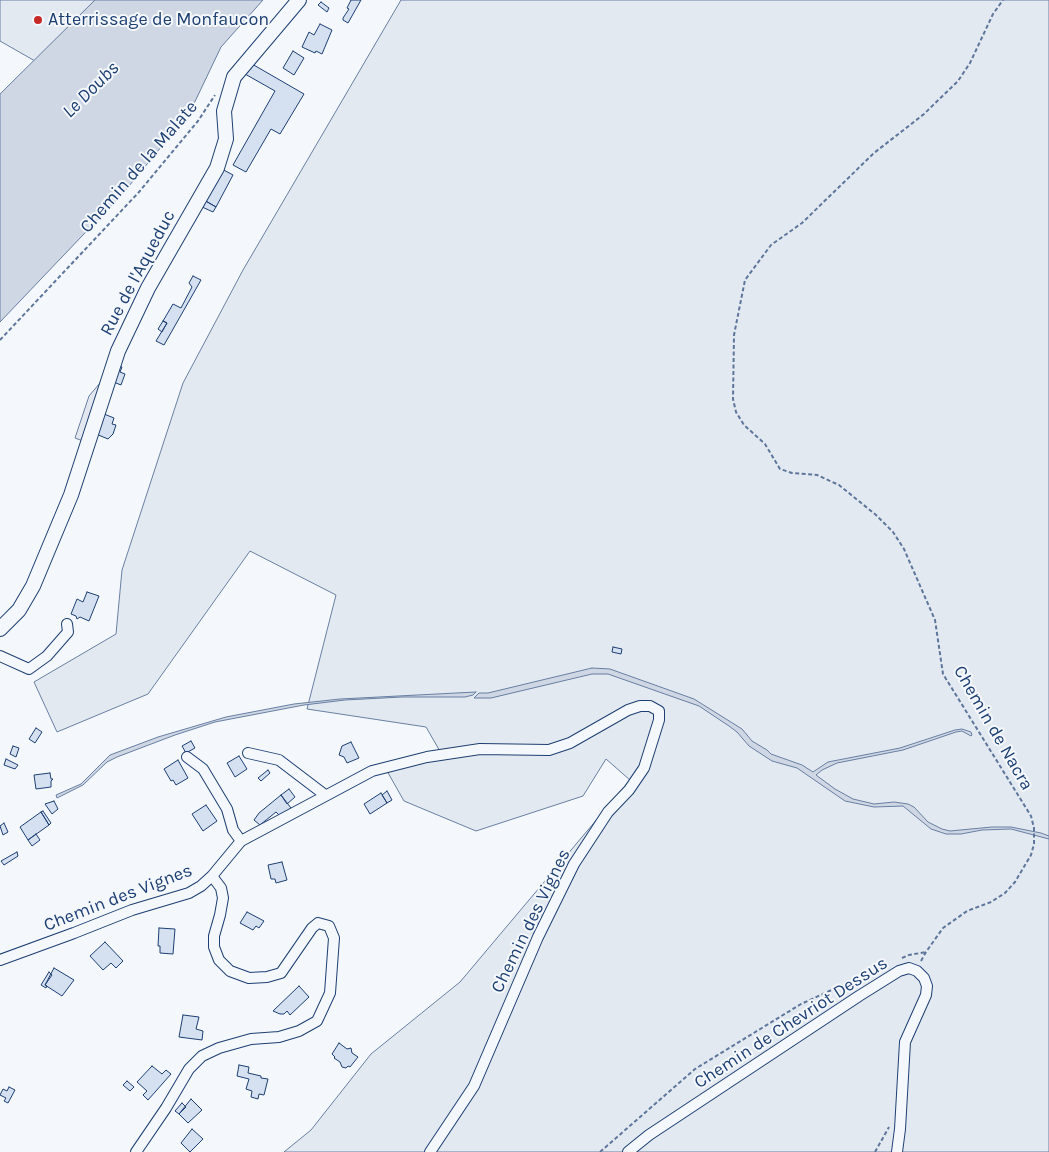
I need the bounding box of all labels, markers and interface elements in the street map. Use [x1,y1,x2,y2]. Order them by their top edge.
place label: Atterrissage de Monfaucon [48,9,269,31]
marker: Atterrissage de Monfaucon [32,14,44,26]
water label: Le Doubs [58,57,124,123]
street label: Chemin de la Malate [76,97,202,237]
street label: Rue de l'Aqueduc [96,207,180,339]
street label: Chemin de Nacra [948,662,1038,794]
street label: Chemin des Vignes [487,846,575,996]
street label: Chemin des Vignes [41,860,195,936]
street label: Chemin de Chevriot Dessus [690,952,892,1094]

